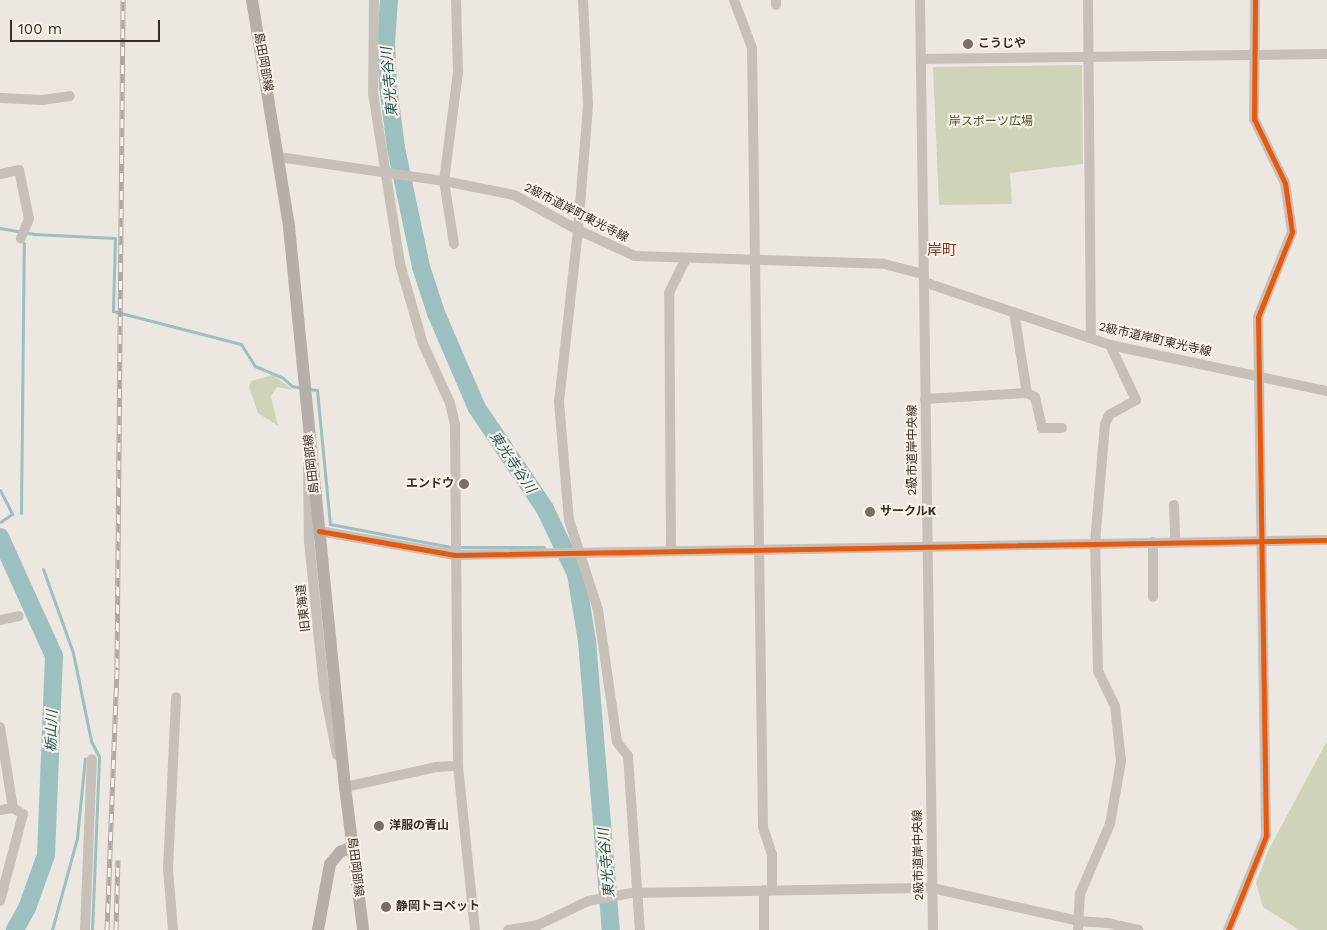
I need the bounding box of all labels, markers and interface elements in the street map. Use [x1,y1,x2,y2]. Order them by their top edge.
scale bar [12,10,162,42]
text: 100 m [18,20,62,38]
street label: 島田岡部線 [251,31,275,93]
place label: こうじや [978,37,1026,51]
marker: こうじや [962,38,974,50]
water label: 東光寺谷川 [378,46,400,118]
park label: 岸スポーツ広場 [949,115,1033,129]
street label: 2級市道岸町東光寺線 [522,180,630,246]
district label: 岸町 [927,242,957,260]
street label: 2級市道岸町東光寺線 [1097,320,1213,360]
street label: 2級市道岸中央線 [906,405,920,495]
water label: 東光寺谷川 [486,428,540,496]
street label: 島田岡部線 [302,433,322,495]
place label: エンドウ [406,477,454,491]
marker: エンドウ [458,478,470,490]
place label: サークルK [880,505,936,519]
marker: サークルK [864,506,876,518]
street label: 旧東海道 [294,583,314,633]
water label: 栃山川 [42,710,60,752]
street label: 2級市道岸中央線 [911,809,927,901]
place label: 洋服の青山 [389,819,449,833]
marker: 洋服の青山 [373,820,385,832]
water label: 東光寺谷川 [595,827,617,899]
street label: 島田岡部線 [344,836,366,898]
place label: 静岡トヨペット [396,900,480,914]
marker: 静岡トヨペット [380,901,392,913]

